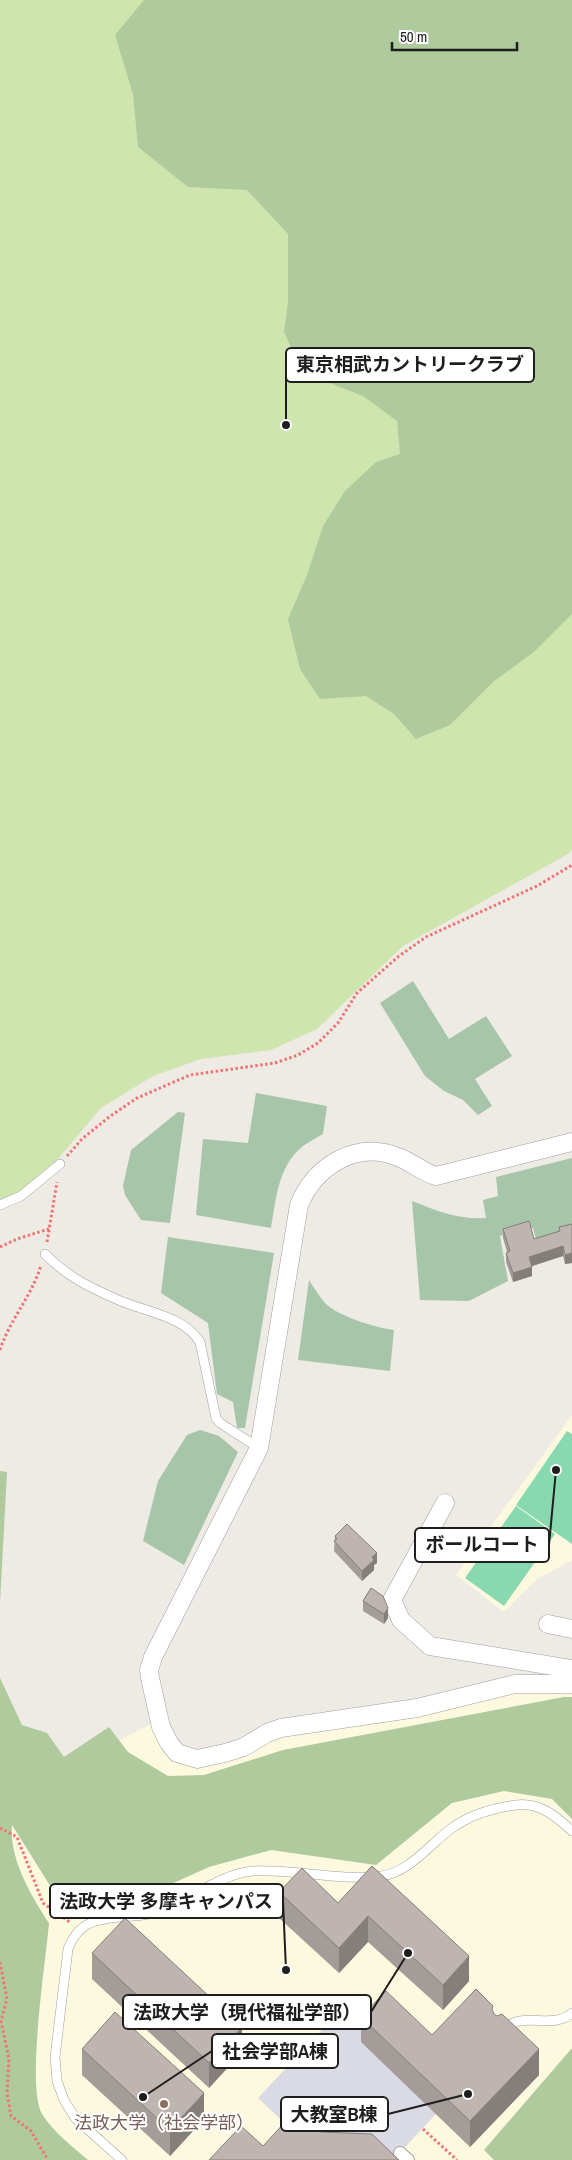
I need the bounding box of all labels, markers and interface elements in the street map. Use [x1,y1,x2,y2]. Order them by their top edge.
scale bar [392,20,517,52]
text: 50 m [400,26,427,47]
callout: 東京相武カントリークラブ [286,348,534,382]
text: 東京相武カントリークラブ [296,351,524,377]
callout: ボールコート [415,1528,549,1562]
text: ボールコート [425,1531,539,1557]
callout: 法政大学 多摩キャンパス [50,1884,283,1918]
text: 法政大学 多摩キャンパス [59,1888,273,1914]
callout: 法政大学（現代福祉学部） [123,1995,371,2029]
text: 法政大学（現代福祉学部） [133,1999,361,2025]
callout: 社会学部A棟 [212,2034,338,2068]
text: 社会学部A棟 [222,2038,328,2064]
callout: 大教室B棟 [281,2097,388,2131]
marker: 法政大学（社会学部） [158,2098,170,2110]
text: 大教室B棟 [290,2101,378,2127]
place label: 法政大学（社会学部） [74,2110,254,2135]

